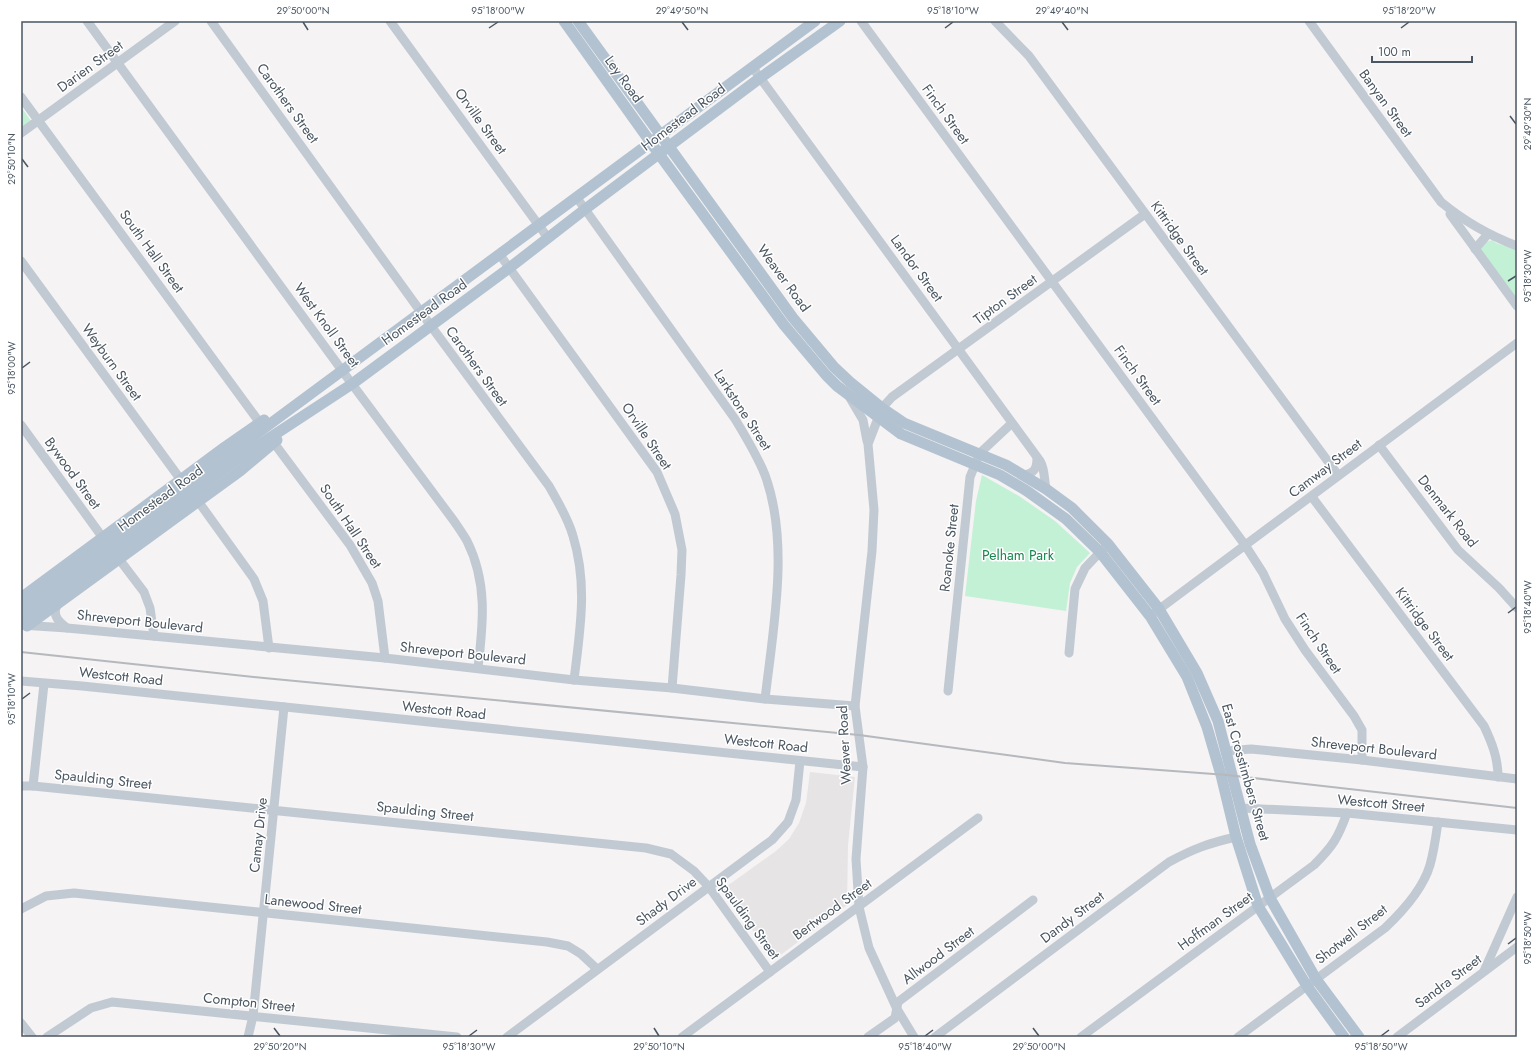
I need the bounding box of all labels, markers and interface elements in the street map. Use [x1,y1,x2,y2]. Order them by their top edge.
text: 29°50'00"N [276,3,330,18]
text: 95°18'00"W [471,3,525,18]
text: 29°49'50"N [656,3,708,18]
text: 95°18'10"W [927,3,979,18]
text: 29°49'40"N [1036,3,1088,18]
text: 95°18'20"W [1382,3,1436,18]
street label: Darien Street [53,35,127,97]
scale bar [1372,38,1472,64]
text: 100 m [1378,43,1411,61]
street label: Ley Road [600,51,648,107]
street label: Carothers Street [252,59,324,148]
street label: Banyan Street [1354,65,1418,142]
street label: Homestead Road [637,79,729,155]
street label: Finch Street [917,80,975,149]
street label: Orville Street [450,84,512,159]
text: 29°49'30"N [1520,98,1535,150]
text: 29°50'10"N [4,133,19,185]
street label: Kittridge Street [1146,197,1214,280]
street label: South Hall Street [115,205,189,297]
street label: Landor Street [886,230,949,306]
street label: Weaver Road [753,240,815,316]
text: 95°18'30"W [1520,249,1535,303]
street label: Tipton Street [969,269,1041,329]
street label: Homestead Road [377,274,471,350]
street label: West Knoll Street [289,279,365,372]
street label: Weyburn Street [77,319,147,405]
street label: Carothers Street [441,322,513,411]
text: 95°18'00"W [4,341,19,395]
street label: Finch Street [1109,341,1167,410]
street label: Larkstone Street [709,366,777,455]
street label: Orville Street [617,398,677,474]
street label: Bywood Street [40,433,106,514]
street label: Camway Street [1284,433,1366,502]
street label: Homestead Road [113,460,207,536]
street label: Denmark Road [1413,471,1483,551]
street label: South Hall Street [315,480,387,573]
street label: Roanoke Street [934,503,964,593]
park label: Pelham Park [982,545,1055,565]
text: 95°18'40"W [1520,580,1535,634]
street label: Kittridge Street [1391,583,1460,665]
street label: Shreveport Boulevard [76,604,204,638]
street label: Finch Street [1291,609,1347,678]
street label: Shreveport Boulevard [399,636,527,670]
street label: Westcott Road [78,662,164,690]
text: 95°18'10"W [4,673,19,725]
street label: Westcott Road [401,696,487,724]
street label: East Crosstimbers Street [1217,701,1275,844]
street label: Weaver Road [832,705,856,785]
street label: Westcott Road [723,729,809,757]
street label: Shreveport Boulevard [1310,731,1438,765]
street label: Spaulding Street [53,764,153,794]
street label: Westcott Street [1336,789,1426,817]
street label: Camay Drive [244,796,272,874]
street label: Spaulding Street [375,796,475,826]
street label: Shady Drive [632,872,700,930]
street label: Spaulding Street [711,873,785,964]
street label: Bertwood Street [788,873,876,945]
street label: Dandy Street [1036,886,1109,948]
street label: Hoffman Street [1173,887,1257,955]
street label: Lanewood Street [263,889,363,919]
street label: Shotwell Street [1311,899,1392,969]
text: 95°18'50"W [1520,911,1535,965]
street label: Allwood Street [898,921,979,989]
street label: Sandra Street [1410,949,1486,1013]
street label: Compton Street [202,987,296,1017]
text: 29°50'20"N [254,1039,306,1054]
text: 95°18'30"W [443,1039,496,1054]
text: 29°50'10"N [633,1039,685,1054]
text: 95°18'40"W [898,1039,952,1054]
text: 29°50'00"N [1012,1039,1066,1054]
text: 95°18'50"W [1354,1039,1408,1054]

